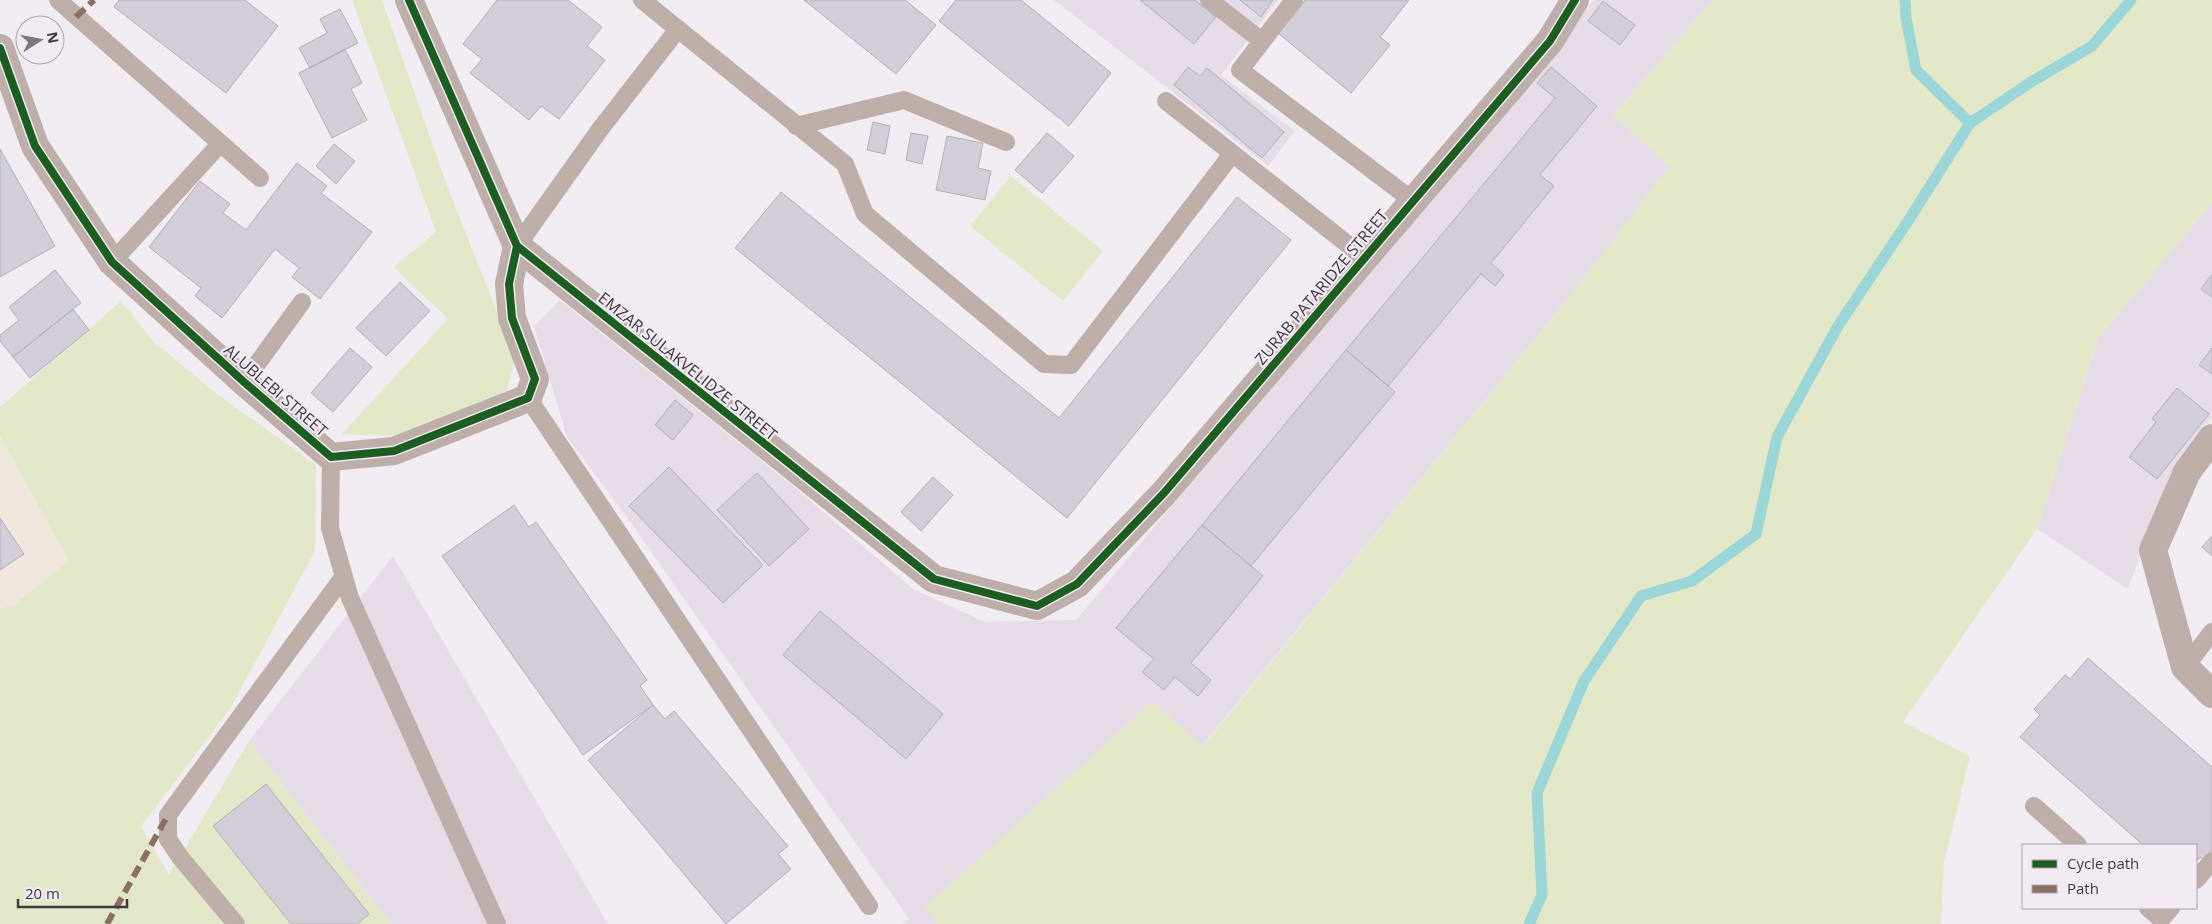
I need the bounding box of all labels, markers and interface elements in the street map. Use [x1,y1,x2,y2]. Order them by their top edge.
north arrow [15,15,65,65]
text: N [43,30,64,45]
street label: ZURAB PATARIDZE STREET [1250,205,1393,369]
street label: EMZAR SULAKVELIDZE STREET [594,287,782,445]
street label: ALUBLEBI STREET [219,339,333,441]
legend [2022,844,2197,909]
text: Cycle path [2067,853,2139,873]
scale bar [18,876,126,908]
text: Path [2067,878,2099,898]
text: 20 m [25,883,60,903]

